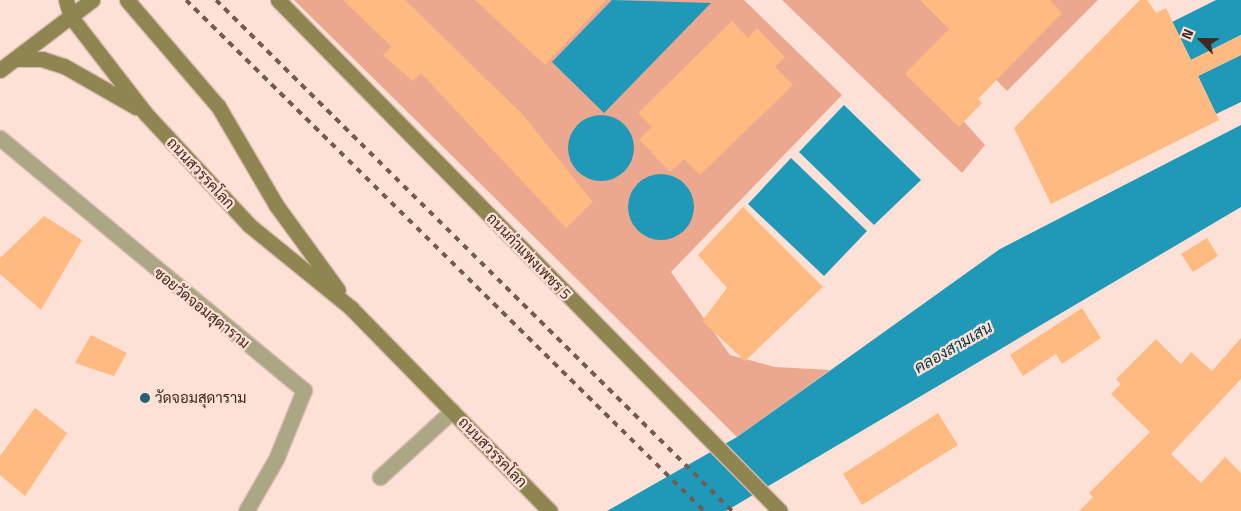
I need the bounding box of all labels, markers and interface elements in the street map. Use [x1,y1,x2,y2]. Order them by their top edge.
north arrow [1176,15,1226,65]
text: N [1175,25,1198,43]
street label: ถนนสวรรคโลก [163,134,239,212]
street label: ถนนกำแพงเพชร 5 [483,209,575,303]
street label: ซอยวัดจอมสุดาราม [150,264,254,352]
water label: คลองสามเสน [911,317,995,377]
place label: วัดจอมสุดาราม [155,389,247,407]
marker: วัดจอมสุดาราม [139,392,151,404]
street label: ถนนสวรรคโลก [455,413,531,491]

